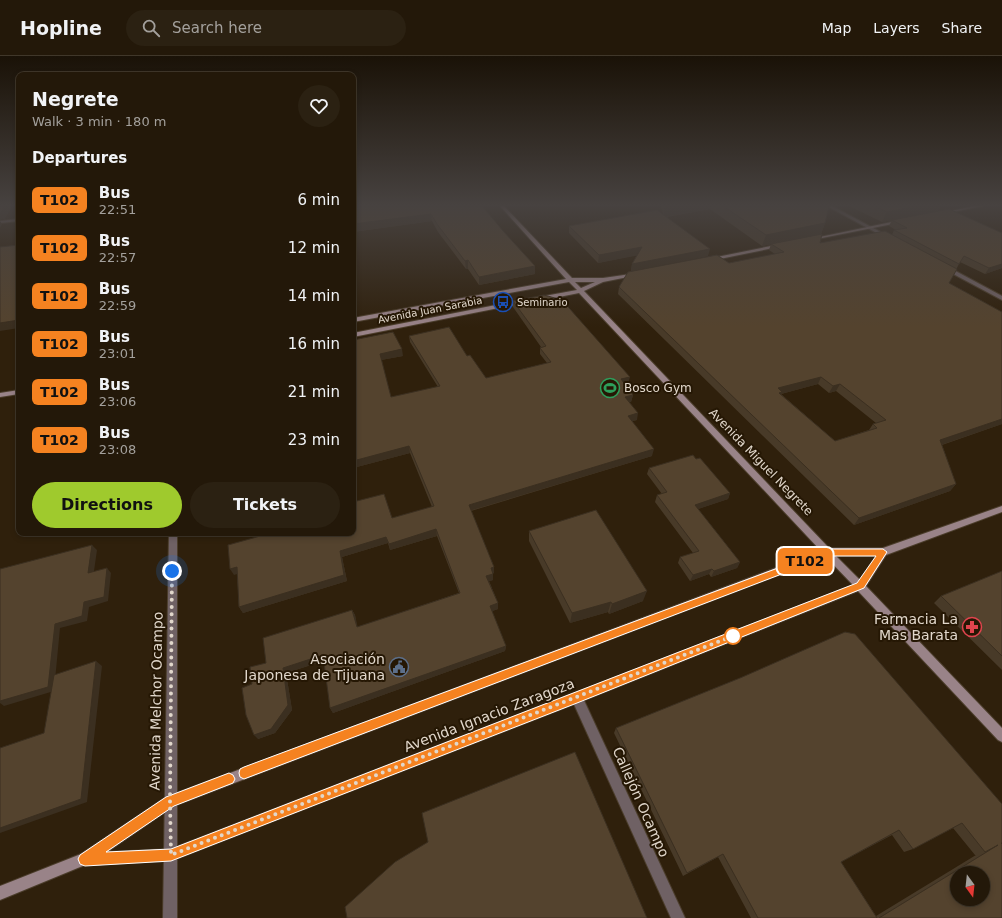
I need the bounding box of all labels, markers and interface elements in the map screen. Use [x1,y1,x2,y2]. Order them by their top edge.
search box [126,10,406,46]
text: Hopline [20,17,102,39]
icon: search [140,17,162,39]
text: Search here [172,19,262,37]
text: Map [822,20,851,36]
text: Layers [873,20,920,36]
text: Share [942,20,982,36]
button: heart [298,85,340,127]
text: Negrete [32,88,119,110]
text: Walk · 3 min · 180 m [32,114,166,129]
text: Departures [32,149,127,167]
text: Bus [99,184,130,202]
text: 6 min [297,191,340,209]
text: T102 [40,192,79,208]
text: 22:51 [99,202,136,217]
text: Bus [99,232,130,250]
text: 12 min [288,239,340,257]
text: T102 [40,240,79,256]
text: 22:57 [99,250,136,265]
text: Bus [99,280,130,298]
text: 14 min [288,287,340,305]
text: T102 [40,288,79,304]
bus stop icon: Seminario [492,291,514,313]
street label: Avenida Juan Sarabia [377,294,483,326]
place label: Seminario [517,297,568,308]
text: 22:59 [99,298,136,313]
text: Bus [99,328,130,346]
text: 16 min [288,335,340,353]
text: T102 [40,336,79,352]
text: 23:01 [99,346,136,361]
text: Bus [99,376,130,394]
sports icon: Bosco Gym [599,377,621,399]
place label: Bosco Gym [624,381,692,395]
text: 21 min [288,383,340,401]
text: T102 [40,384,79,400]
text: 23:06 [99,394,136,409]
street label: Avenida Miguel Negrete [706,406,816,518]
text: Bus [99,424,130,442]
text: 23 min [288,431,340,449]
text: T102 [40,432,79,448]
text: 23:08 [99,442,136,457]
button: Directions [32,482,182,528]
button: Tickets [190,482,340,528]
line badge: T102 [777,548,833,574]
text: T102 [786,553,824,569]
your location [162,561,182,581]
place label: Farmacia La Mas Barata [874,611,958,643]
street label: Avenida Melchor Ocampo [146,612,166,790]
pharmacy icon: Farmacia La Mas Barata [961,616,983,638]
unlabelled marker [724,627,742,645]
place label: Asociación Japonesa de Tijuana [243,651,385,683]
public building icon: Asociación Japonesa de Tijuana [388,656,410,678]
street label: Avenida Ignacio Zaragoza [402,675,576,755]
street label: Callejón Ocampo [610,744,672,860]
north arrow [950,866,990,906]
map controls [950,866,990,906]

